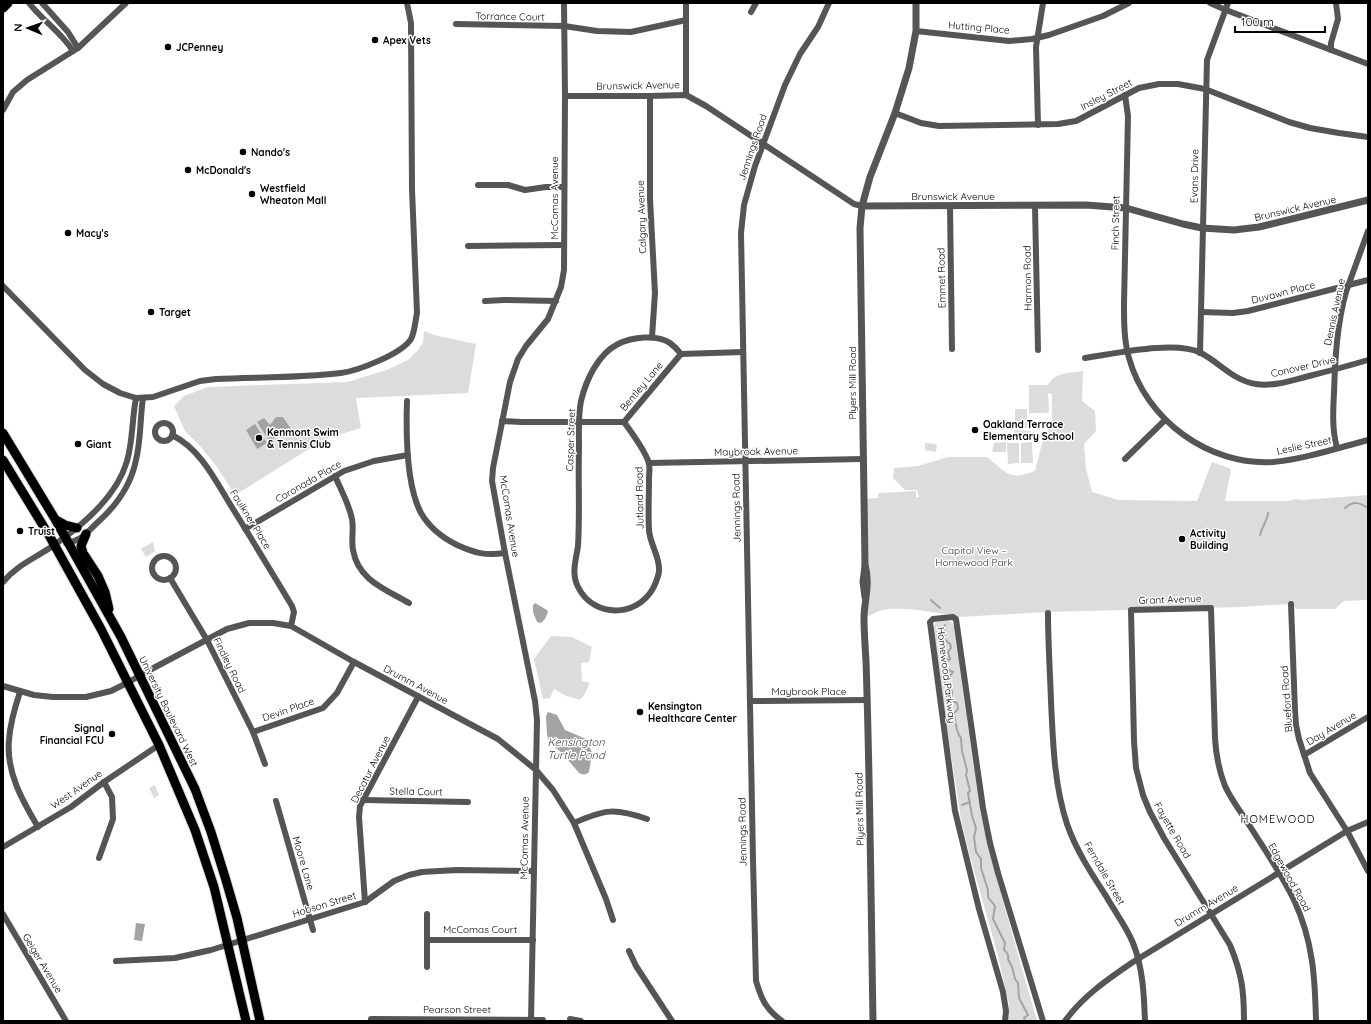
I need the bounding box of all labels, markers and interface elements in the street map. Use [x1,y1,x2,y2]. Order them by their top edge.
north arrow [8,8,48,48]
scale bar [1235,8,1325,34]
street label: Torrance Court [475,9,545,24]
text: 100 m [1241,14,1274,29]
street label: Hutting Place [948,18,1011,37]
text: N [11,23,25,32]
place label: Apex Vets [383,34,431,47]
marker: Apex Vets [370,35,380,45]
place label: JCPenney [176,41,223,54]
marker: JCPenney [163,42,173,52]
street label: Insley Street [1078,76,1135,113]
street label: Brunswick Avenue [596,78,680,93]
street label: Jennings Road [735,112,770,182]
place label: Nando's [251,146,290,159]
marker: Nando's [238,147,248,157]
street label: Evans Drive [1188,148,1201,203]
street label: McComas Avenue [548,156,561,239]
place label: McDonald's [196,164,251,177]
marker: McDonald's [183,165,193,175]
street label: Calgary Avenue [634,180,649,254]
place label: Westfield Wheaton Mall [260,182,326,207]
marker: Westfield Wheaton Mall [247,189,257,199]
street label: Brunswick Avenue [911,190,995,203]
street label: Brunswick Avenue [1253,193,1338,224]
street label: Finch Street [1109,195,1122,250]
place label: Macy's [76,227,109,240]
marker: Macy's [63,228,73,238]
street label: Harmon Road [1020,245,1035,311]
street label: Emmet Road [934,248,949,308]
street label: Dennis Avenue [1321,277,1348,347]
street label: Duvawn Place [1250,278,1317,307]
place label: Target [159,306,191,319]
marker: Target [146,307,156,317]
street label: Plyers Mill Road [846,346,859,420]
street label: Conover Drive [1270,353,1337,380]
street label: Bentley Lane [617,359,666,414]
street label: Casper Street [563,408,578,472]
place label: Oakland Terrace Elementary School [983,418,1074,443]
marker: Oakland Terrace Elementary School [970,425,980,435]
place label: Kenmont Swim & Tennis Club [267,426,339,451]
marker: Kenmont Swim & Tennis Club [254,433,264,443]
street label: Leslie Street [1275,433,1333,458]
place label: Giant [86,438,112,451]
marker: Giant [73,439,83,449]
street label: Maybrook Avenue [714,444,798,459]
street label: Coronada Place [273,457,344,506]
street label: Jutland Road [632,467,647,529]
street label: Jennings Road [729,473,744,543]
street label: McComas Avenue [497,474,522,558]
street label: Faulkner Place [227,487,274,552]
place label: Truist [28,525,55,538]
marker: Truist [15,526,25,536]
place label: Activity Building [1190,527,1228,552]
marker: Activity Building [1177,534,1187,544]
park label: Capitol View – Homewood Park [935,544,1013,569]
street label: Grant Avenue [1138,592,1202,607]
street label: Homewood Parkway [934,626,959,724]
street label: Findley Road [210,635,249,695]
street label: University Boulevard West [136,654,201,769]
street label: Drumm Avenue [381,662,451,707]
street label: Blueford Road [1278,665,1295,733]
street label: Maybrook Place [771,685,847,698]
street label: Devin Place [261,694,316,724]
place label: Kensington Healthcare Center [648,700,737,725]
marker: Kensington Healthcare Center [635,707,645,717]
street label: Day Avenue [1304,708,1359,748]
place label: Signal Financial FCU [40,722,104,747]
marker: Signal Financial FCU [107,729,117,739]
street label: Decatur Avenue [348,733,393,805]
water label: Kensington Turtle Pond [547,735,606,762]
street label: West Avenue [48,767,105,812]
street label: Plyers Mill Road [852,772,867,846]
street label: Stella Court [389,785,443,798]
street label: McComas Avenue [517,796,532,880]
street label: Jennings Road [735,797,750,867]
street label: Fayette Road [1151,800,1194,861]
district label: HOMEWOOD [1240,812,1316,826]
street label: Moore Lane [290,835,317,892]
street label: Ferndale Street [1081,839,1128,908]
street label: Edgewood Road [1265,841,1314,914]
street label: Drumm Avenue [1172,881,1241,930]
street label: Hobson Street [291,888,358,920]
street label: McComas Court [443,923,518,936]
street label: Geiger Avenue [20,931,66,996]
street label: Pearson Street [423,1003,492,1016]

